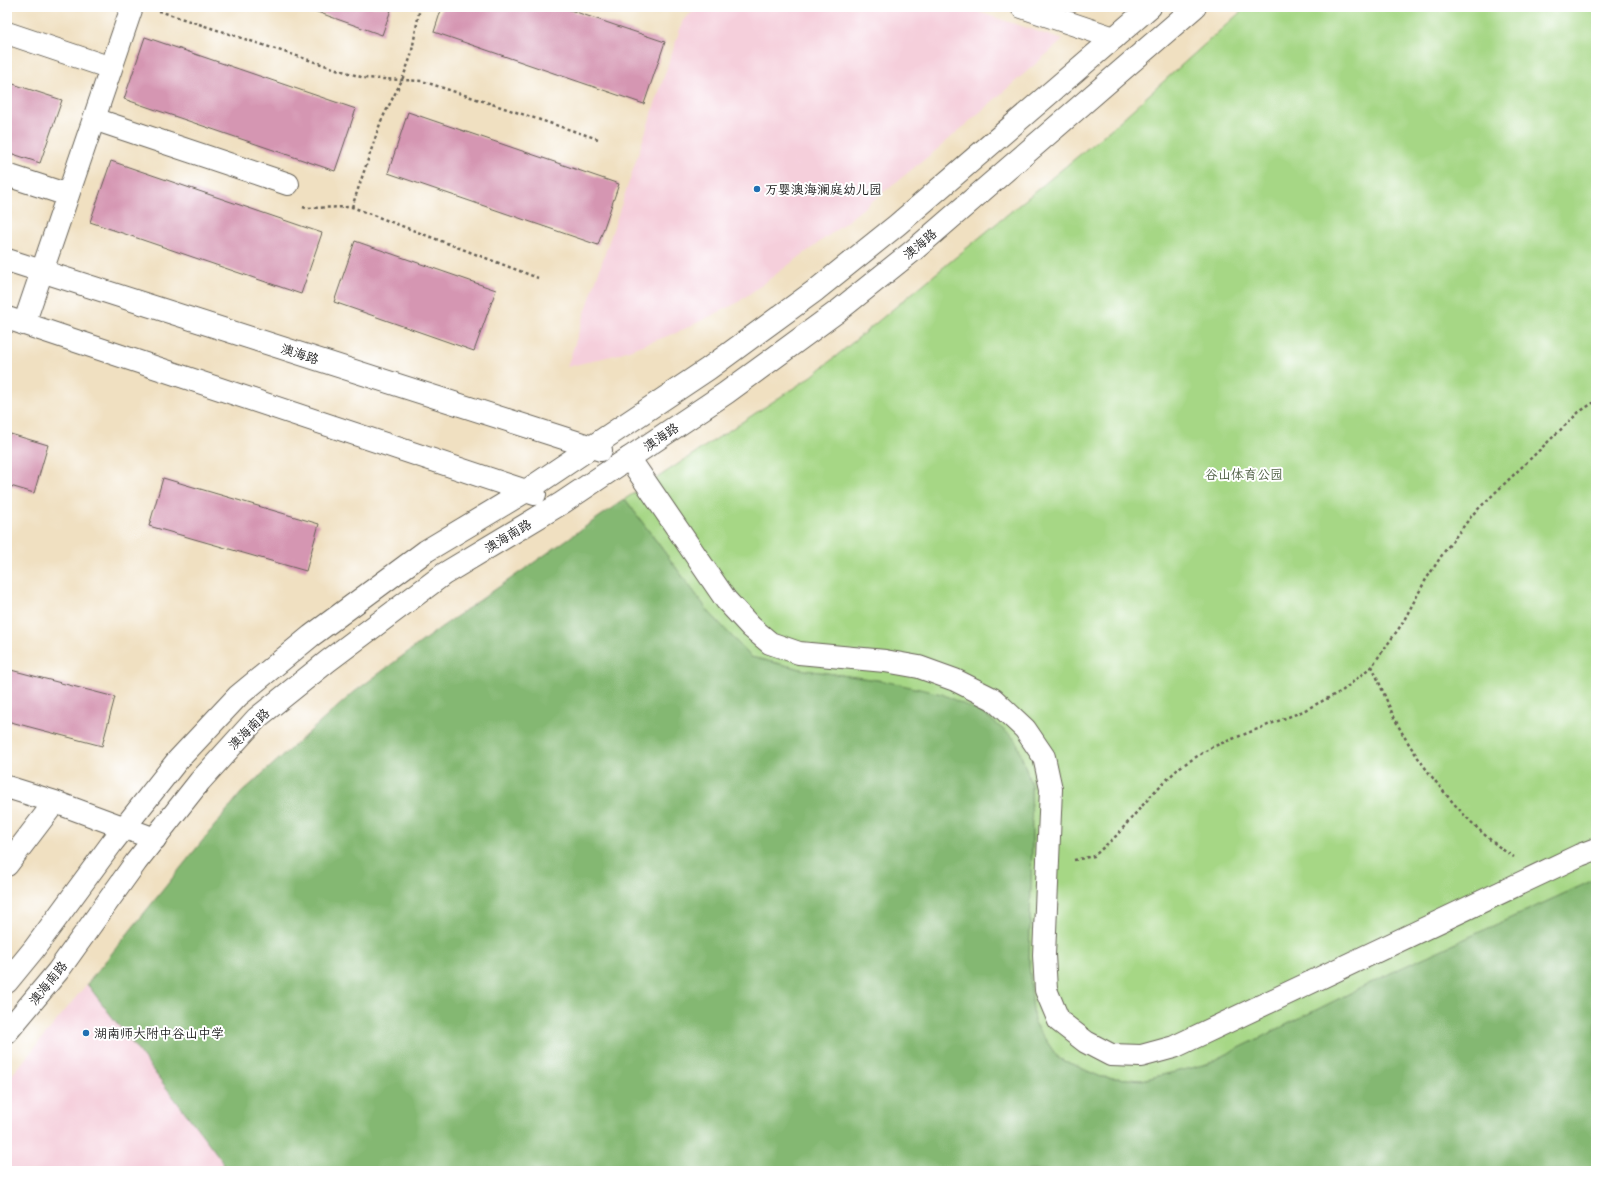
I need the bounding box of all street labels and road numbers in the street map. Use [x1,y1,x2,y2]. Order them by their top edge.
street label: 澳海路 [900,226,940,262]
street label: 澳海路 [279,341,321,367]
street label: 澳海路 [641,420,681,454]
street label: 澳海南路 [482,516,534,556]
street label: 澳海南路 [225,705,273,753]
street label: 澳海南路 [26,958,70,1008]

